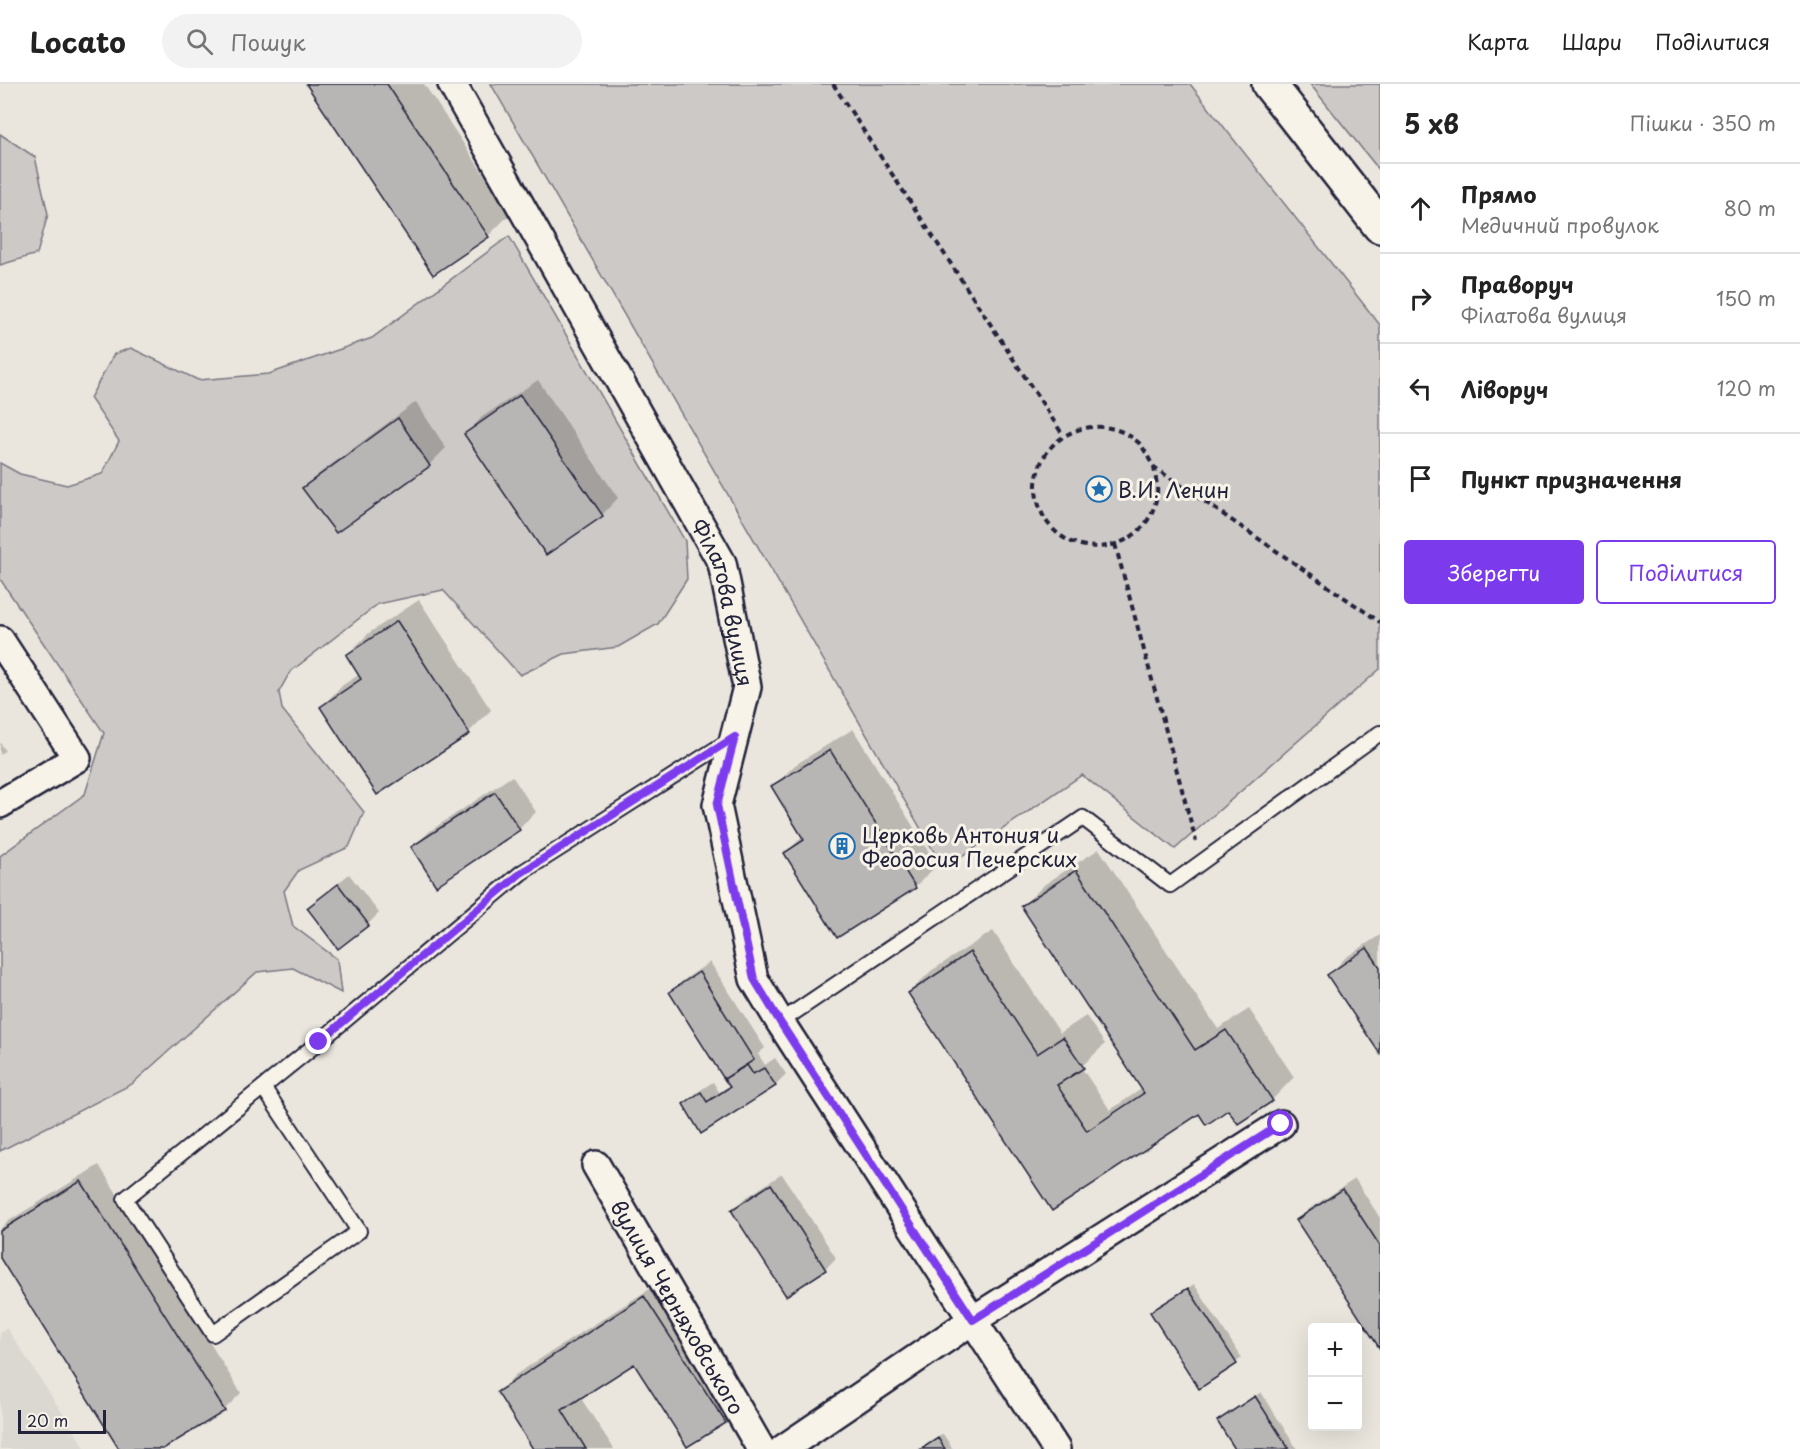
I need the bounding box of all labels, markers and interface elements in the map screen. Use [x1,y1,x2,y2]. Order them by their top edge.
search box [162,14,582,68]
text: Locato [30,20,126,63]
icon: search [183,25,216,58]
text: Пошук [231,25,306,58]
text: Карта [1467,25,1529,57]
text: Шари [1562,25,1622,57]
text: Поділитися [1655,25,1770,57]
text: 5 хв [1404,104,1459,143]
text: Пішки · 350 m [1630,108,1776,138]
text: Прямо [1461,177,1536,210]
icon: ahead [1404,192,1437,225]
text: 80 m [1724,193,1776,223]
text: Медичний провулок [1461,210,1659,240]
text: Праворуч [1461,267,1574,300]
icon: right [1404,282,1437,315]
text: 150 m [1716,283,1776,313]
text: Філатова вулиця [1461,300,1627,330]
icon: left [1404,372,1437,405]
text: Ліворуч [1461,372,1548,405]
text: 120 m [1717,373,1776,403]
icon: arrive [1404,462,1437,495]
text: Пункт призначення [1461,462,1682,495]
place label: В.И. Ленин [1118,473,1229,505]
place icon: В.И. Ленин [1084,474,1114,504]
street label: Філатова вулиця [684,512,762,689]
button: Зберегти [1404,540,1584,604]
button: Поділитися [1596,540,1776,604]
place label: Церковь Антония и Феодосия Печерских [862,818,1077,874]
building icon: Церковь Антония и Феодосия Печерских [827,831,857,861]
route end [305,1028,331,1054]
route start [1267,1110,1293,1136]
street label: вулиця Черняховського [603,1193,753,1420]
map controls [1308,1323,1362,1431]
button: + [1308,1323,1362,1377]
button: − [1308,1377,1362,1431]
scale bar [18,1407,106,1434]
text: 20 m [27,1408,68,1432]

